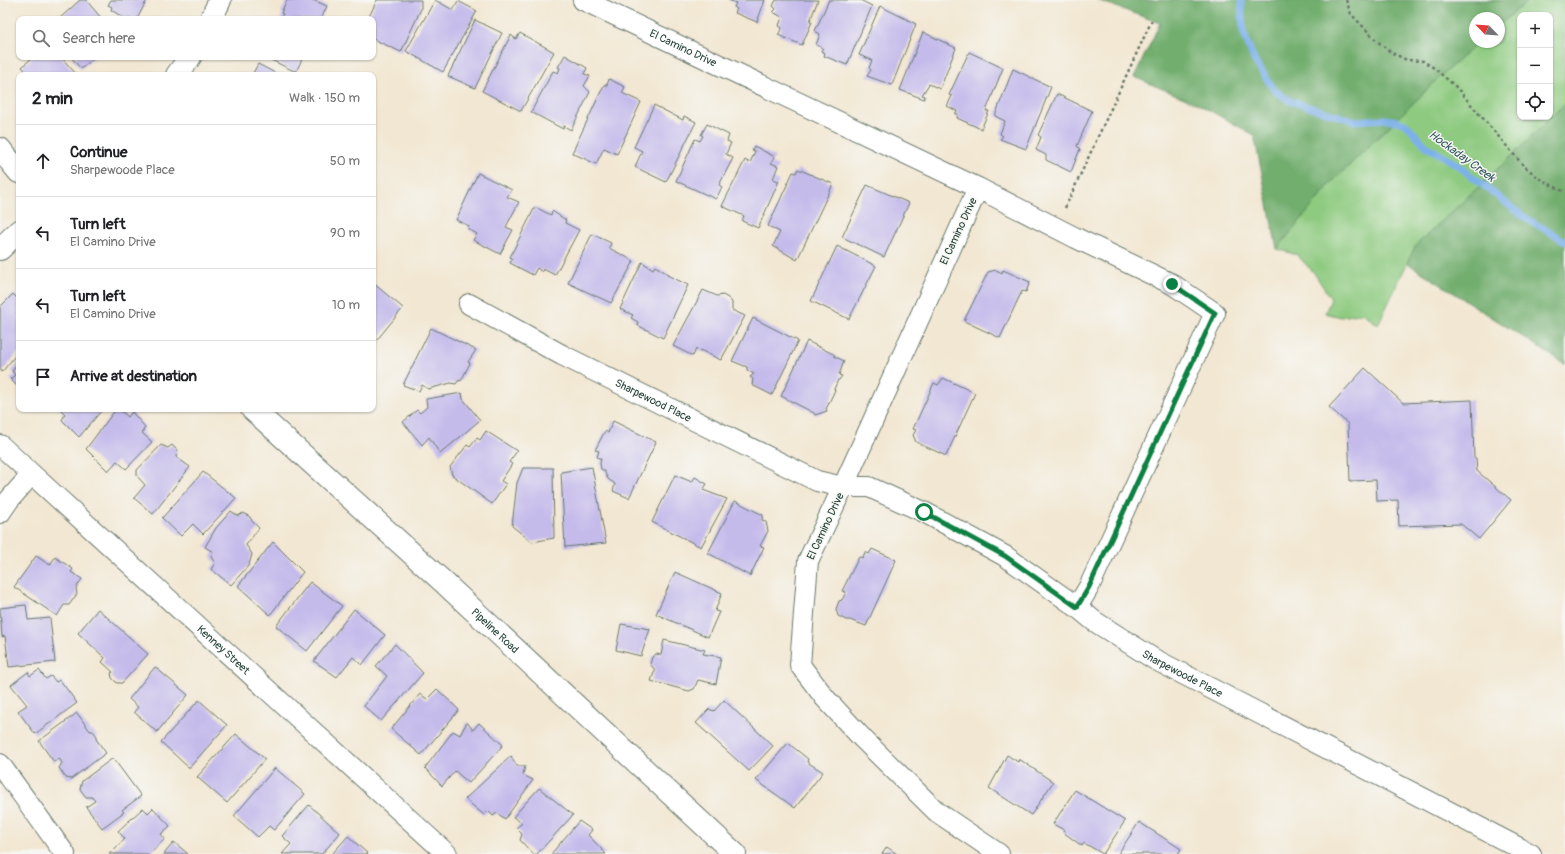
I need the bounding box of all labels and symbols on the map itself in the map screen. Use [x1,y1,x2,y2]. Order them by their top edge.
north arrow [1469,12,1505,48]
street label: El Camino Drive [647,27,719,70]
water label: Hockaday Creek [1426,127,1499,186]
street label: El Camino Drive [937,195,980,267]
route end [1163,275,1181,293]
street label: Sharpewood Place [613,376,694,425]
street label: El Camino Drive [804,490,847,562]
route start [915,503,933,521]
street label: Pipeline Road [469,606,521,656]
street label: Kenney Street [194,623,253,678]
street label: Sharpewoode Place [1140,647,1225,701]

